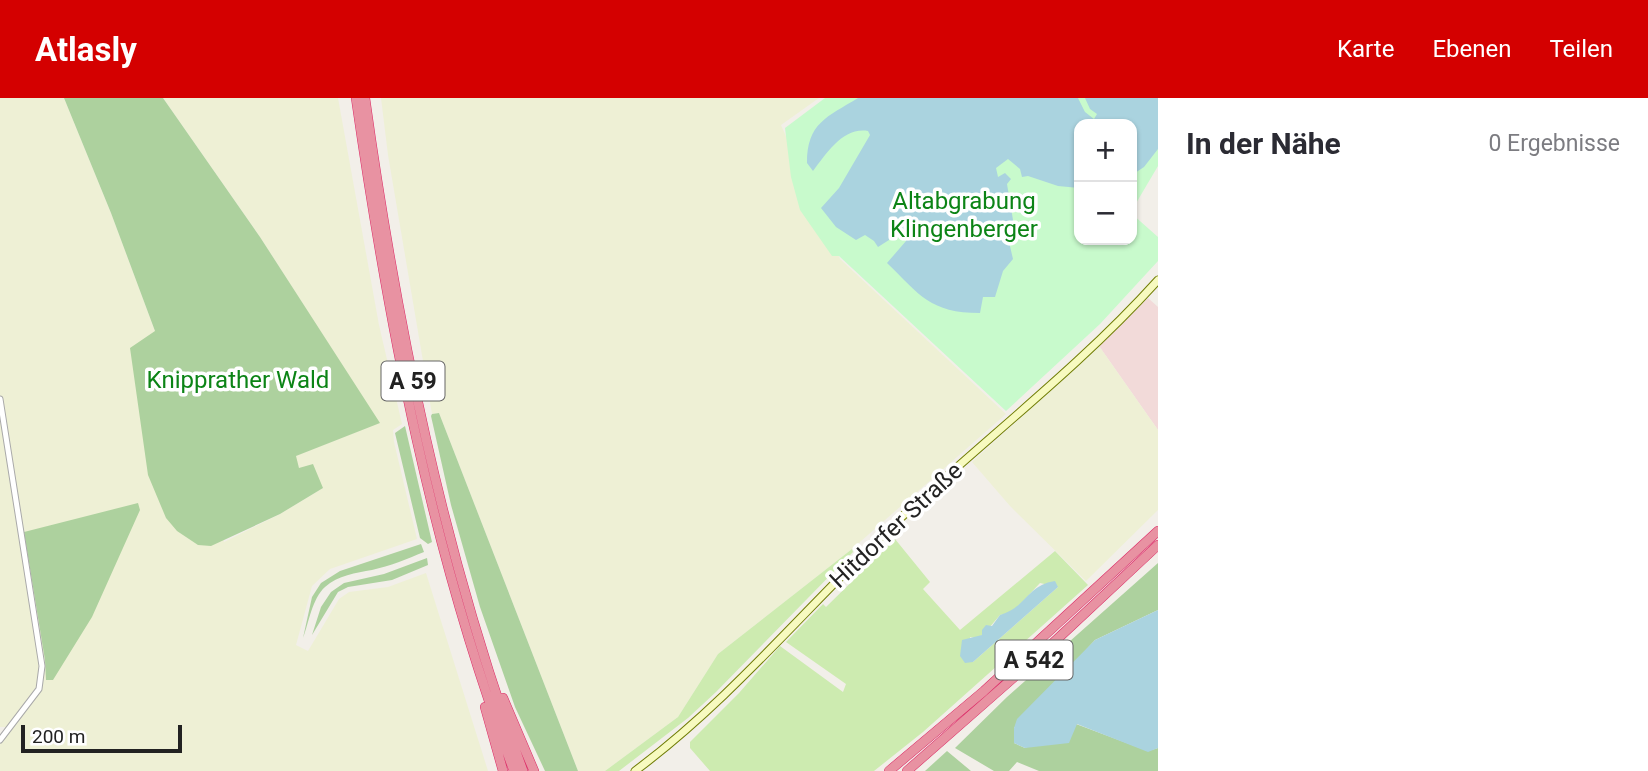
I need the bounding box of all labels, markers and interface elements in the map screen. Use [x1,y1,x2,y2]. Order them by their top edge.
text: Atlasly [35,30,137,69]
text: Karte [1337,35,1394,63]
text: Ebenen [1432,35,1511,63]
text: Teilen [1549,35,1613,63]
map controls [1074,119,1137,245]
button: + [1074,119,1137,182]
text: In der Nähe [1186,126,1341,161]
text: 0 Ergebnisse [1488,130,1620,157]
button: − [1074,182,1137,245]
park label: Altabgrabung Klingenberger [890,187,1038,243]
road number: A 59 [382,362,444,400]
park label: Knipprather Wald [147,366,329,394]
street label: Hitdorfer Straße [824,456,968,594]
road number: A 542 [996,640,1072,680]
scale bar [21,722,182,754]
text: 200 m [32,725,85,748]

